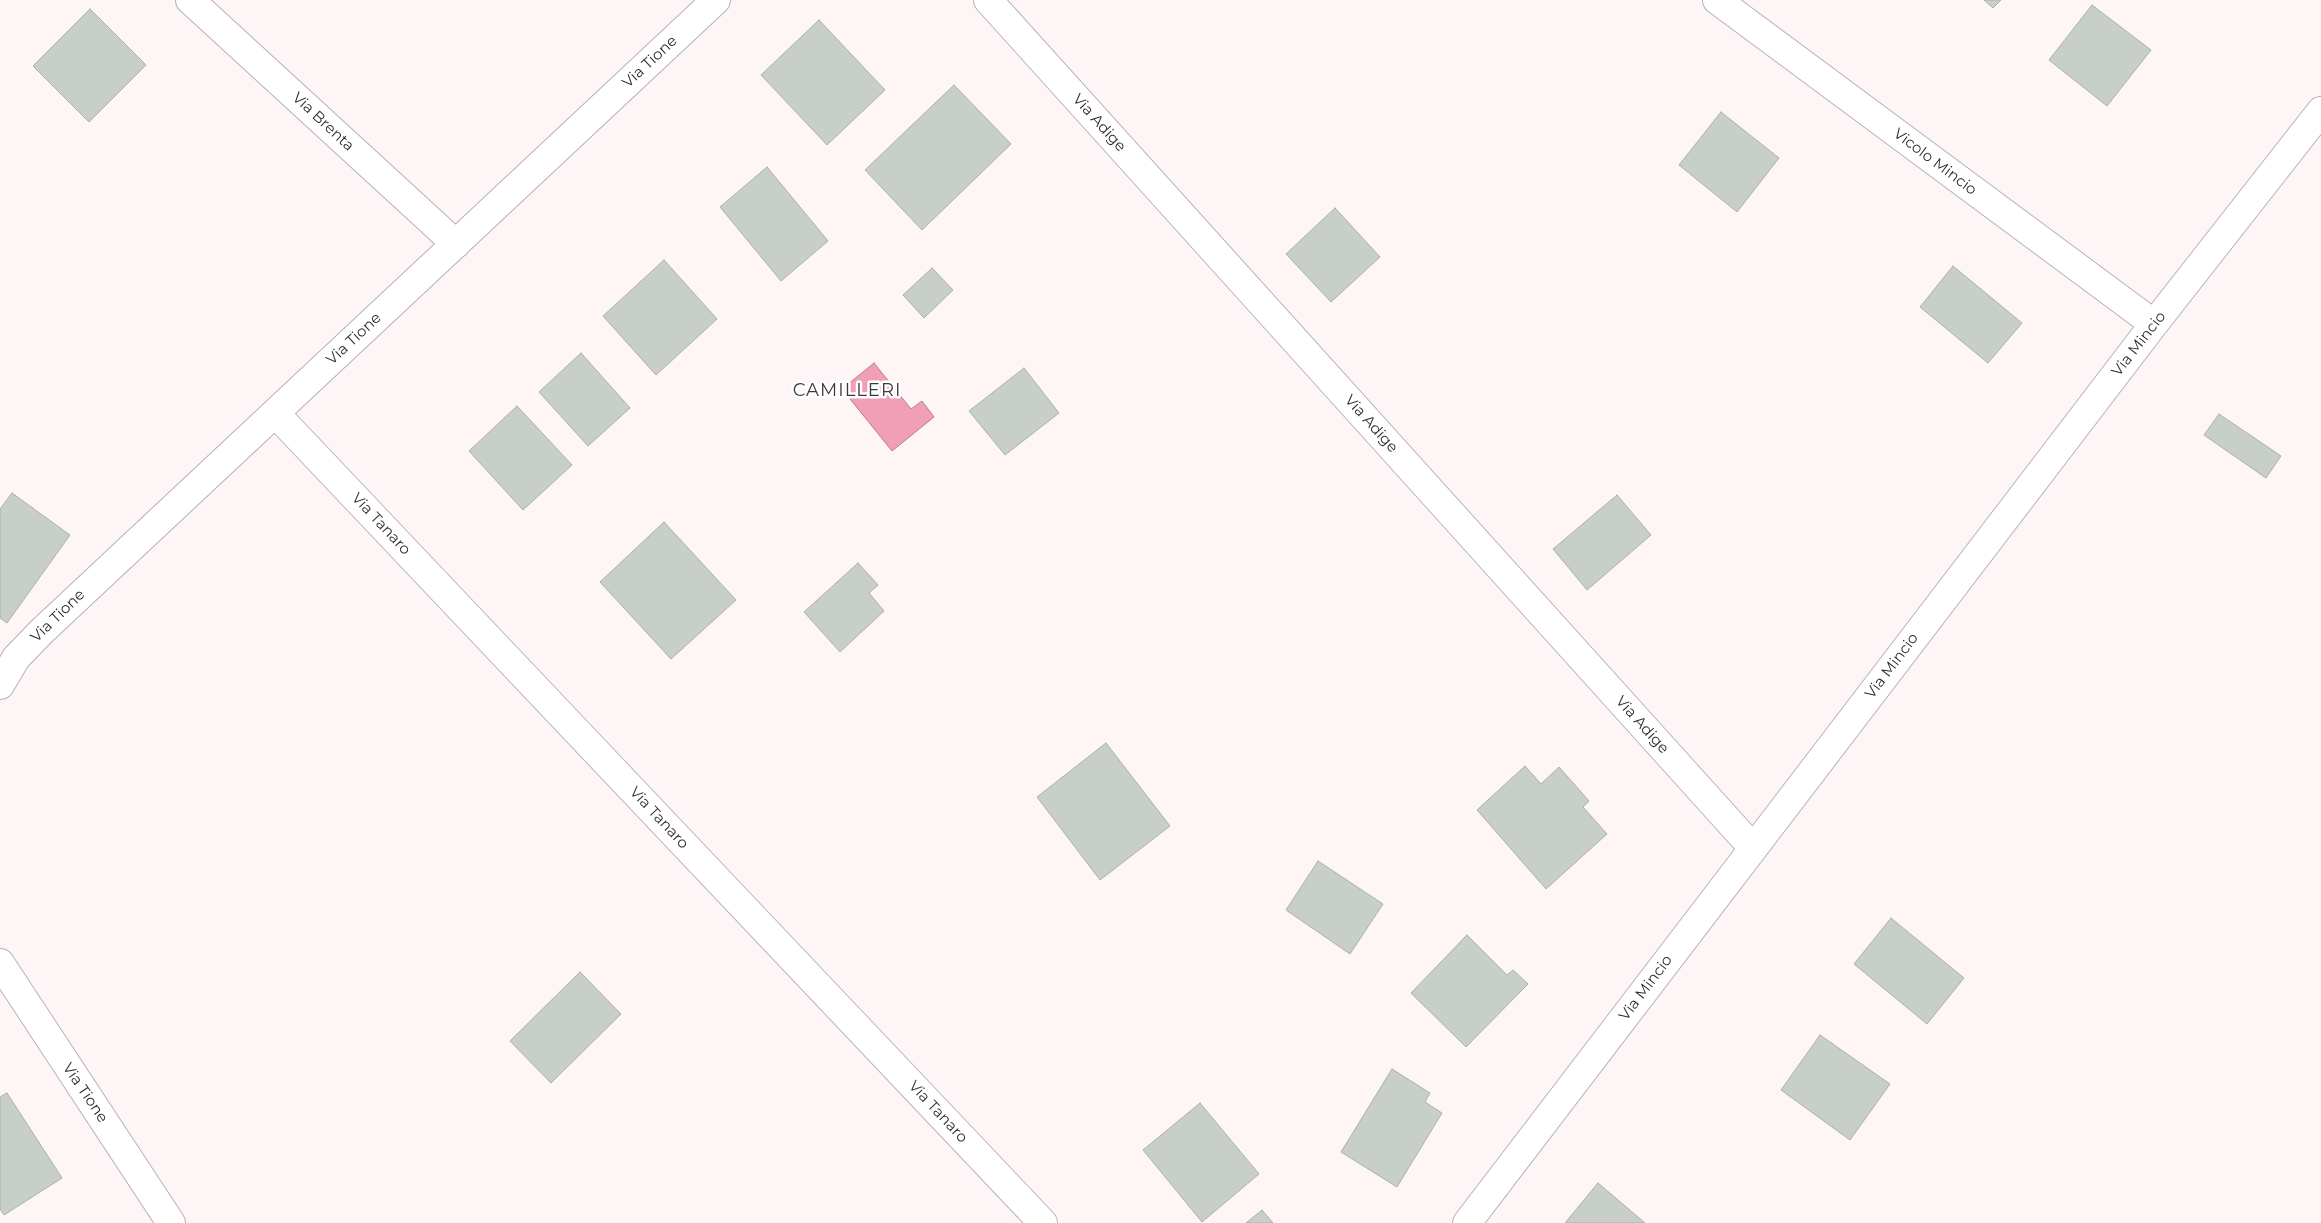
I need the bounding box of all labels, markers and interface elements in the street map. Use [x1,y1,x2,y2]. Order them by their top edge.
street label: Via Tione [619,32,681,92]
street label: Via Brenta [288,89,358,155]
street label: Via Adige [1068,91,1130,155]
street label: Vicolo Mincio [1890,125,1980,199]
street label: Via Mincio [2108,308,2170,380]
street label: Via Tione [323,309,385,369]
district label: CAMILLERI [792,380,902,402]
street label: Via Adige [1340,392,1402,456]
street label: Via Tanaro [348,489,414,559]
street label: Via Tione [27,586,89,646]
street label: Via Mincio [1862,630,1922,702]
street label: Via Adige [1611,693,1673,757]
street label: Via Tanaro [626,783,692,853]
street label: Via Mincio [1616,952,1676,1024]
street label: Via Tione [58,1060,112,1126]
street label: Via Tanaro [905,1077,971,1147]

